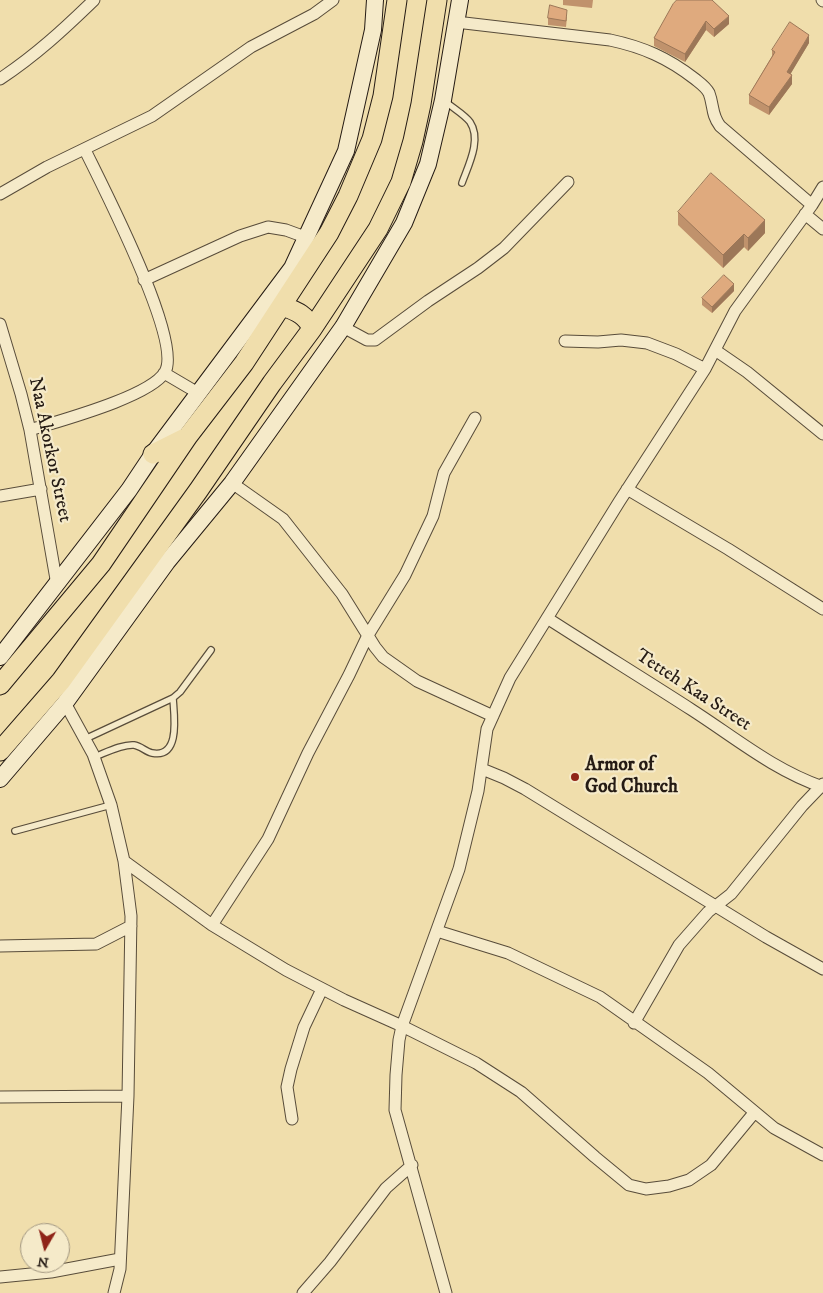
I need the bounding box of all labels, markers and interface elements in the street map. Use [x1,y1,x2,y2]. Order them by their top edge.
street label: Naa Akorkor Street [23,376,75,524]
street label: Tetteh Kaa Street [631,645,755,737]
place label: Armor of God Church [585,755,678,799]
marker: Armor of God Church [569,771,581,783]
north arrow [20,1223,70,1273]
text: N [36,1252,50,1272]

